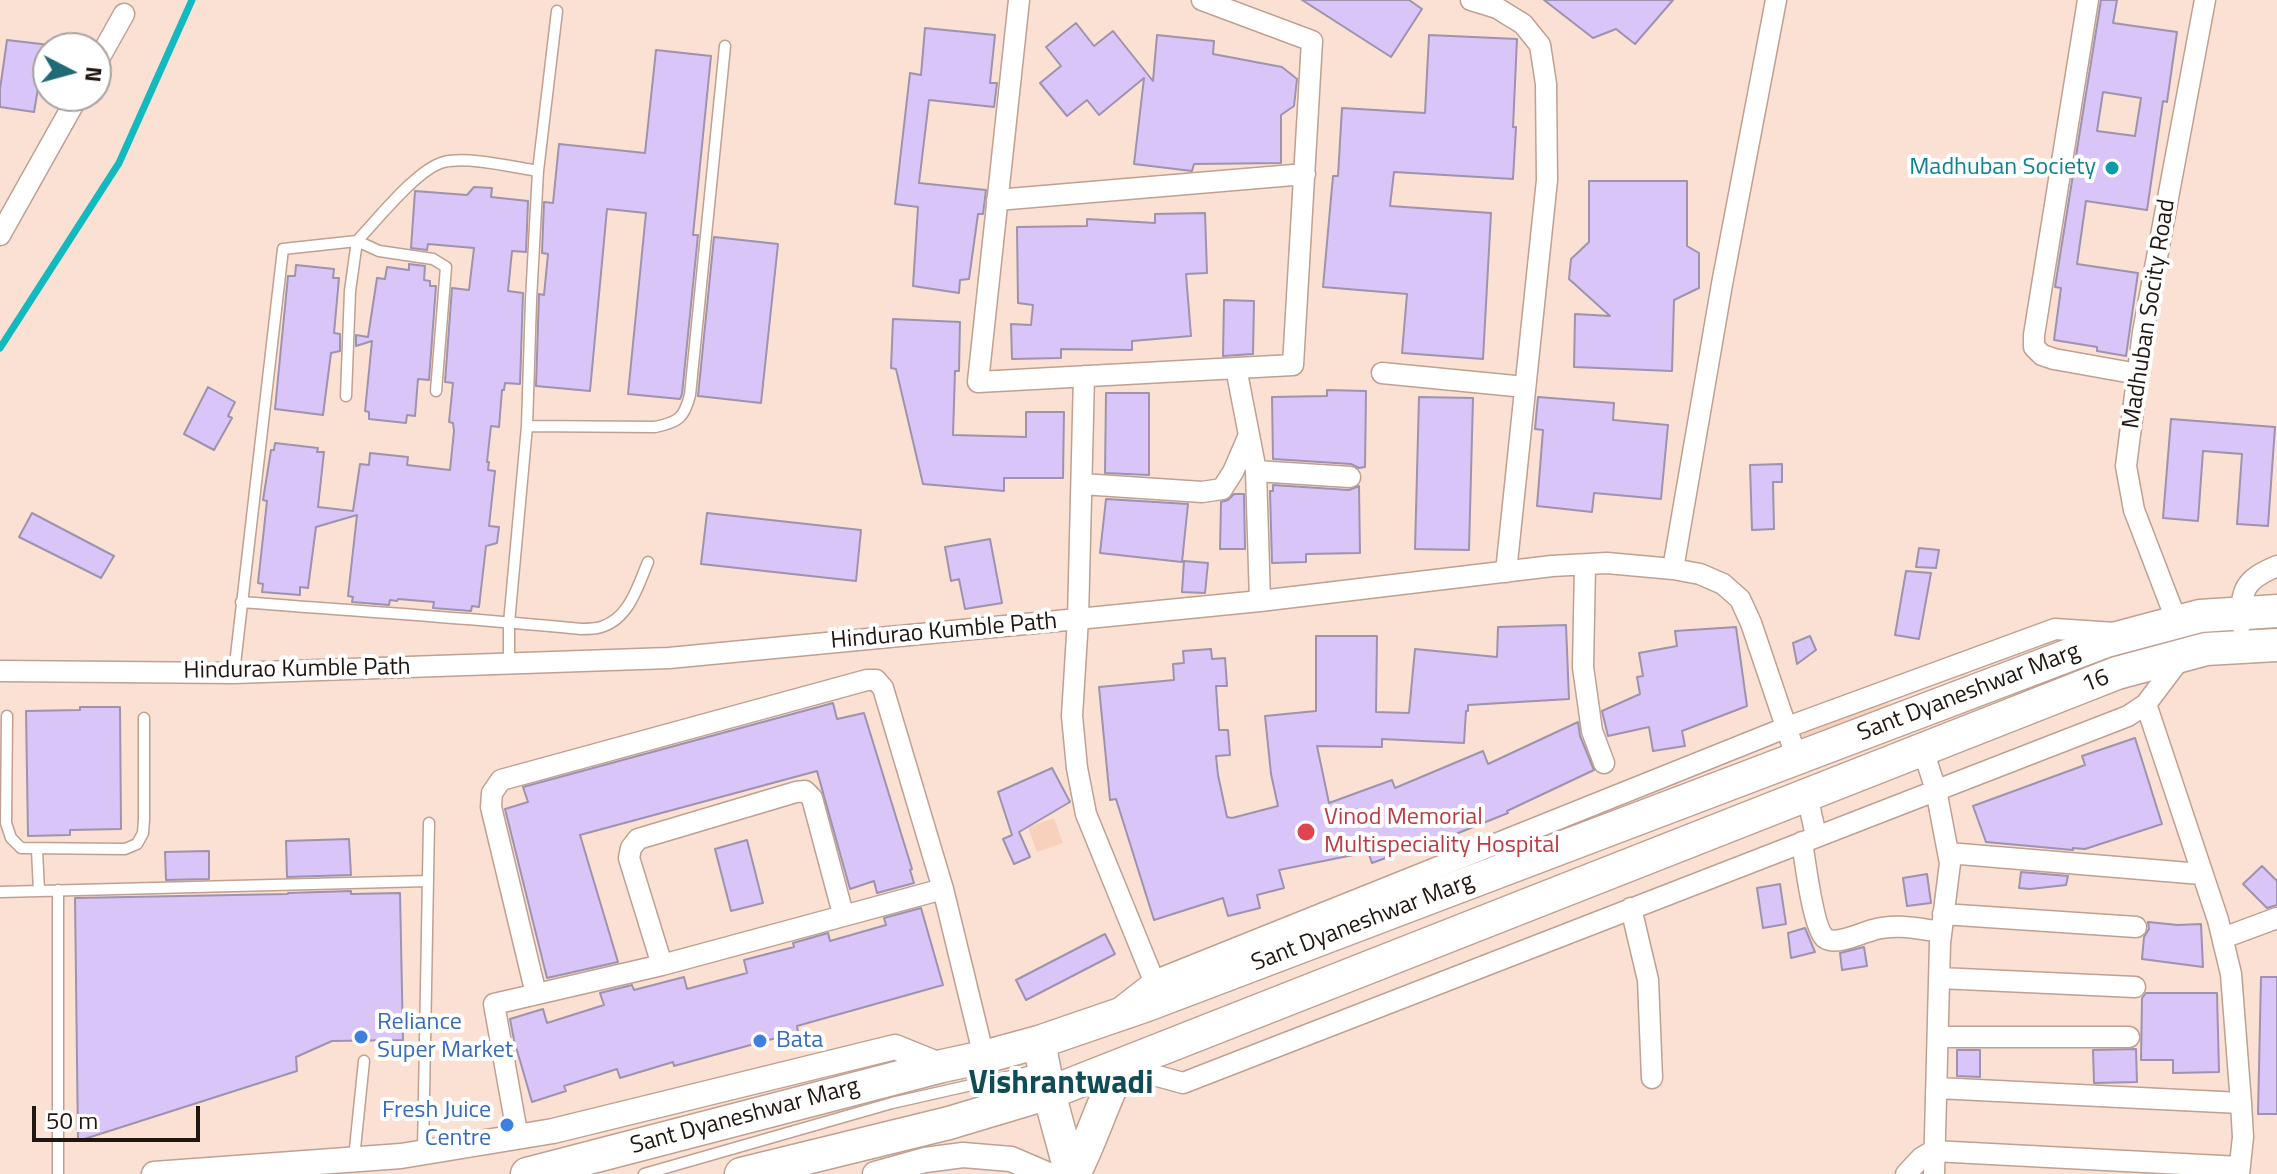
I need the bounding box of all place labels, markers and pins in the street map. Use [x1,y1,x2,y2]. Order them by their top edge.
place label: Madhuban Society [1909,154,2096,182]
marker: Madhuban Society [2103,159,2121,177]
place label: Vinod Memorial Multispeciality Hospital [1324,804,1560,860]
marker: Vinod Memorial Multispeciality Hospital [1295,821,1317,843]
place label: Reliance Super Market [377,1009,513,1065]
place label: Bata [776,1027,823,1055]
marker: Reliance Super Market [352,1028,370,1046]
marker: Bata [751,1032,769,1050]
place label: Fresh Juice Centre [382,1097,491,1153]
marker: Fresh Juice Centre [498,1116,516,1134]

